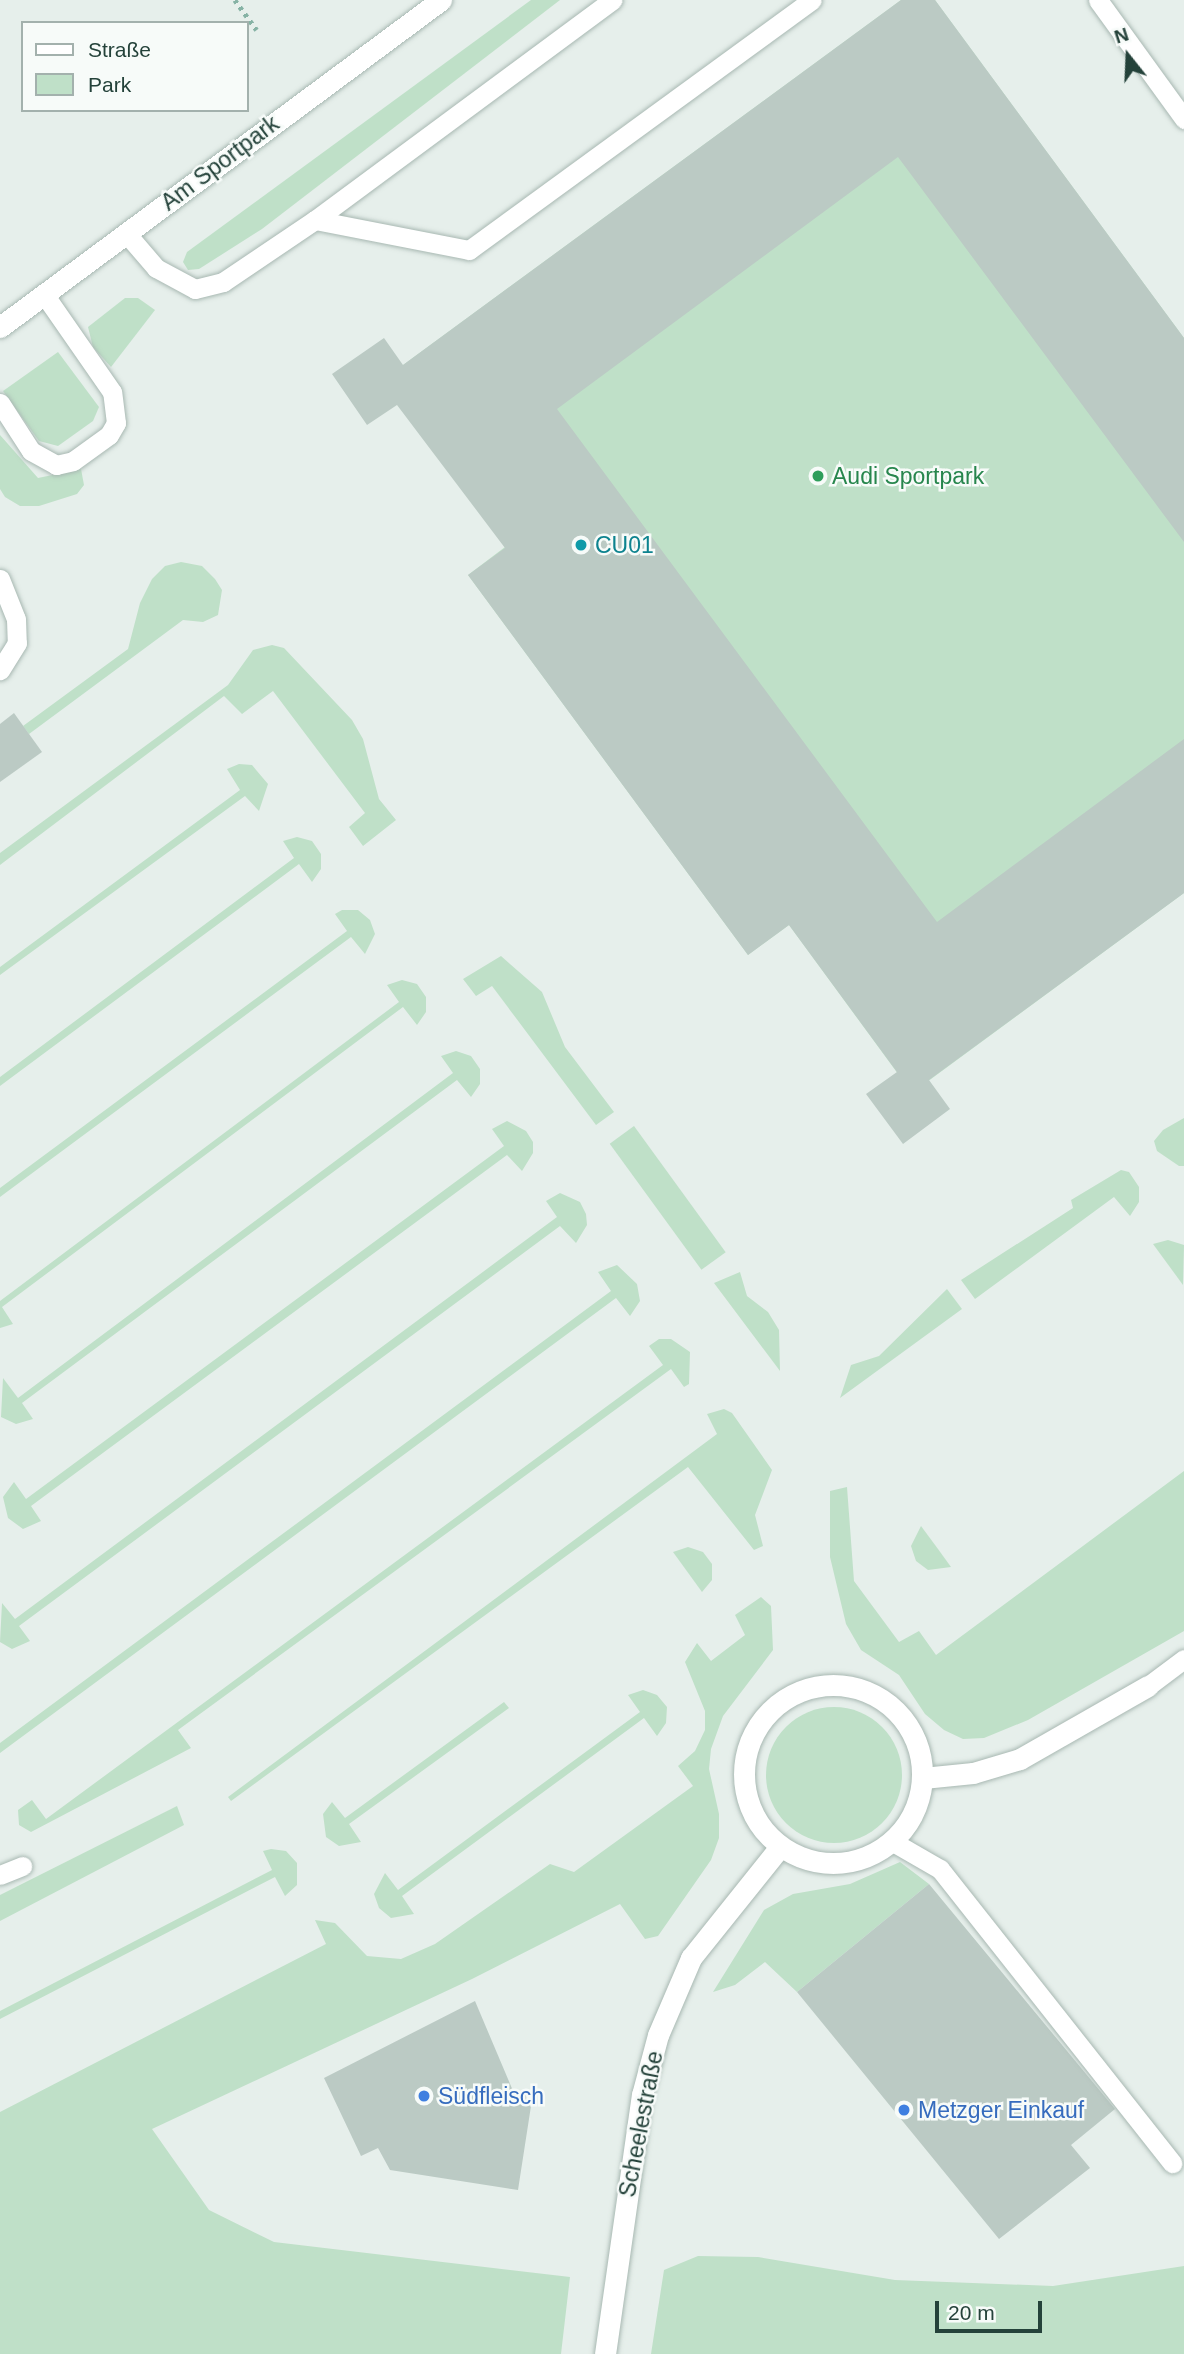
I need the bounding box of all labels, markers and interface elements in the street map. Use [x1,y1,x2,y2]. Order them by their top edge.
legend [21,21,248,112]
north arrow [1093,21,1163,91]
text: N [1112,23,1131,48]
text: Straße [88,38,151,61]
text: Park [88,73,131,96]
street label: Am Sportpark [156,110,284,216]
place label: Audi Sportpark [832,462,984,490]
marker: Audi Sportpark [810,468,826,484]
place label: CU01 [595,531,654,559]
marker: CU01 [573,537,589,553]
street label: Scheelestraße [613,2049,669,2199]
place label: Südfleisch [438,2082,544,2110]
marker: Südfleisch [416,2088,432,2104]
place label: Metzger Einkauf [918,2096,1084,2124]
marker: Metzger Einkauf [896,2102,912,2118]
scale bar [939,2288,1046,2332]
text: 20 m [948,2301,995,2324]

